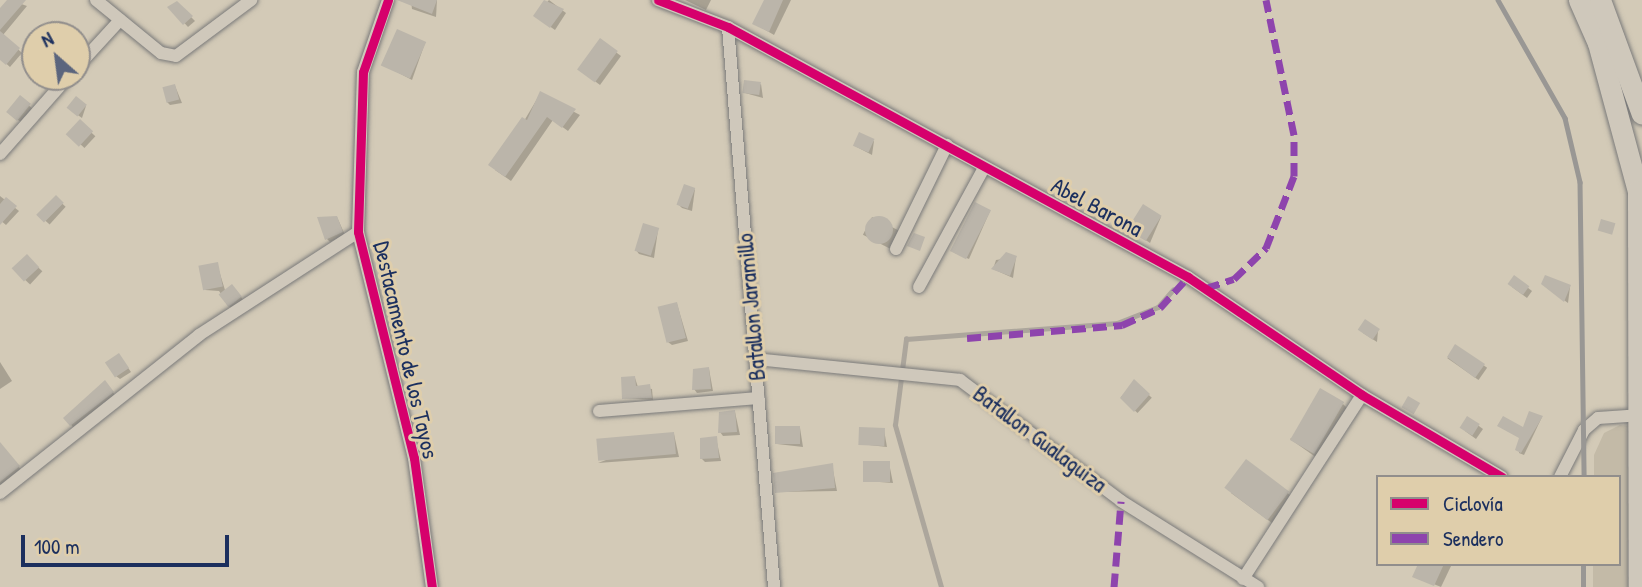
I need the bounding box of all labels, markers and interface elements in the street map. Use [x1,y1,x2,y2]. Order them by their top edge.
north arrow [21,21,91,91]
text: N [37,25,58,53]
street label: Abel Barona [1047,171,1147,243]
street label: Batallon Jaramillo [731,232,771,382]
street label: Destacamento de los Tayos [368,239,444,461]
street label: Batallon Gualaguiza [968,380,1112,498]
legend [1376,475,1621,566]
text: Ciclovía [1443,489,1503,518]
scale bar [24,520,233,564]
text: Sendero [1443,524,1504,553]
text: 100 m [34,532,80,561]

